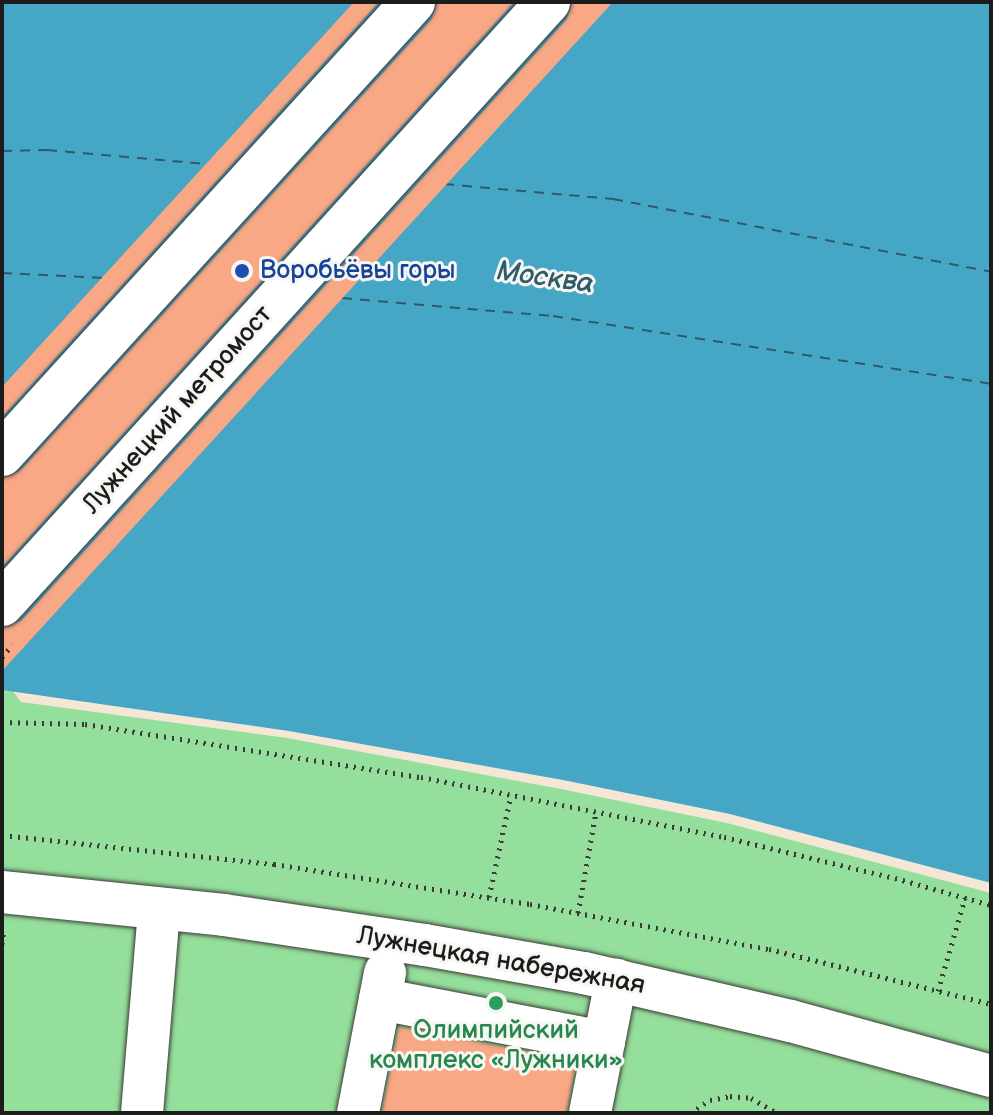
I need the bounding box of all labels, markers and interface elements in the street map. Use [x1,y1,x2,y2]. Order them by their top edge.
place label: Воробьёвы горы [260,255,455,287]
water label: Москва [494,255,596,301]
marker: Воробьёвы горы [231,260,253,282]
street label: Лужнецкий метромост [76,300,280,520]
street label: Лужнецкая набережная [355,920,647,1002]
marker: Олимпийский комплекс «Лужники» [487,994,505,1012]
place label: Олимпийский комплекс «Лужники» [369,1015,623,1076]

